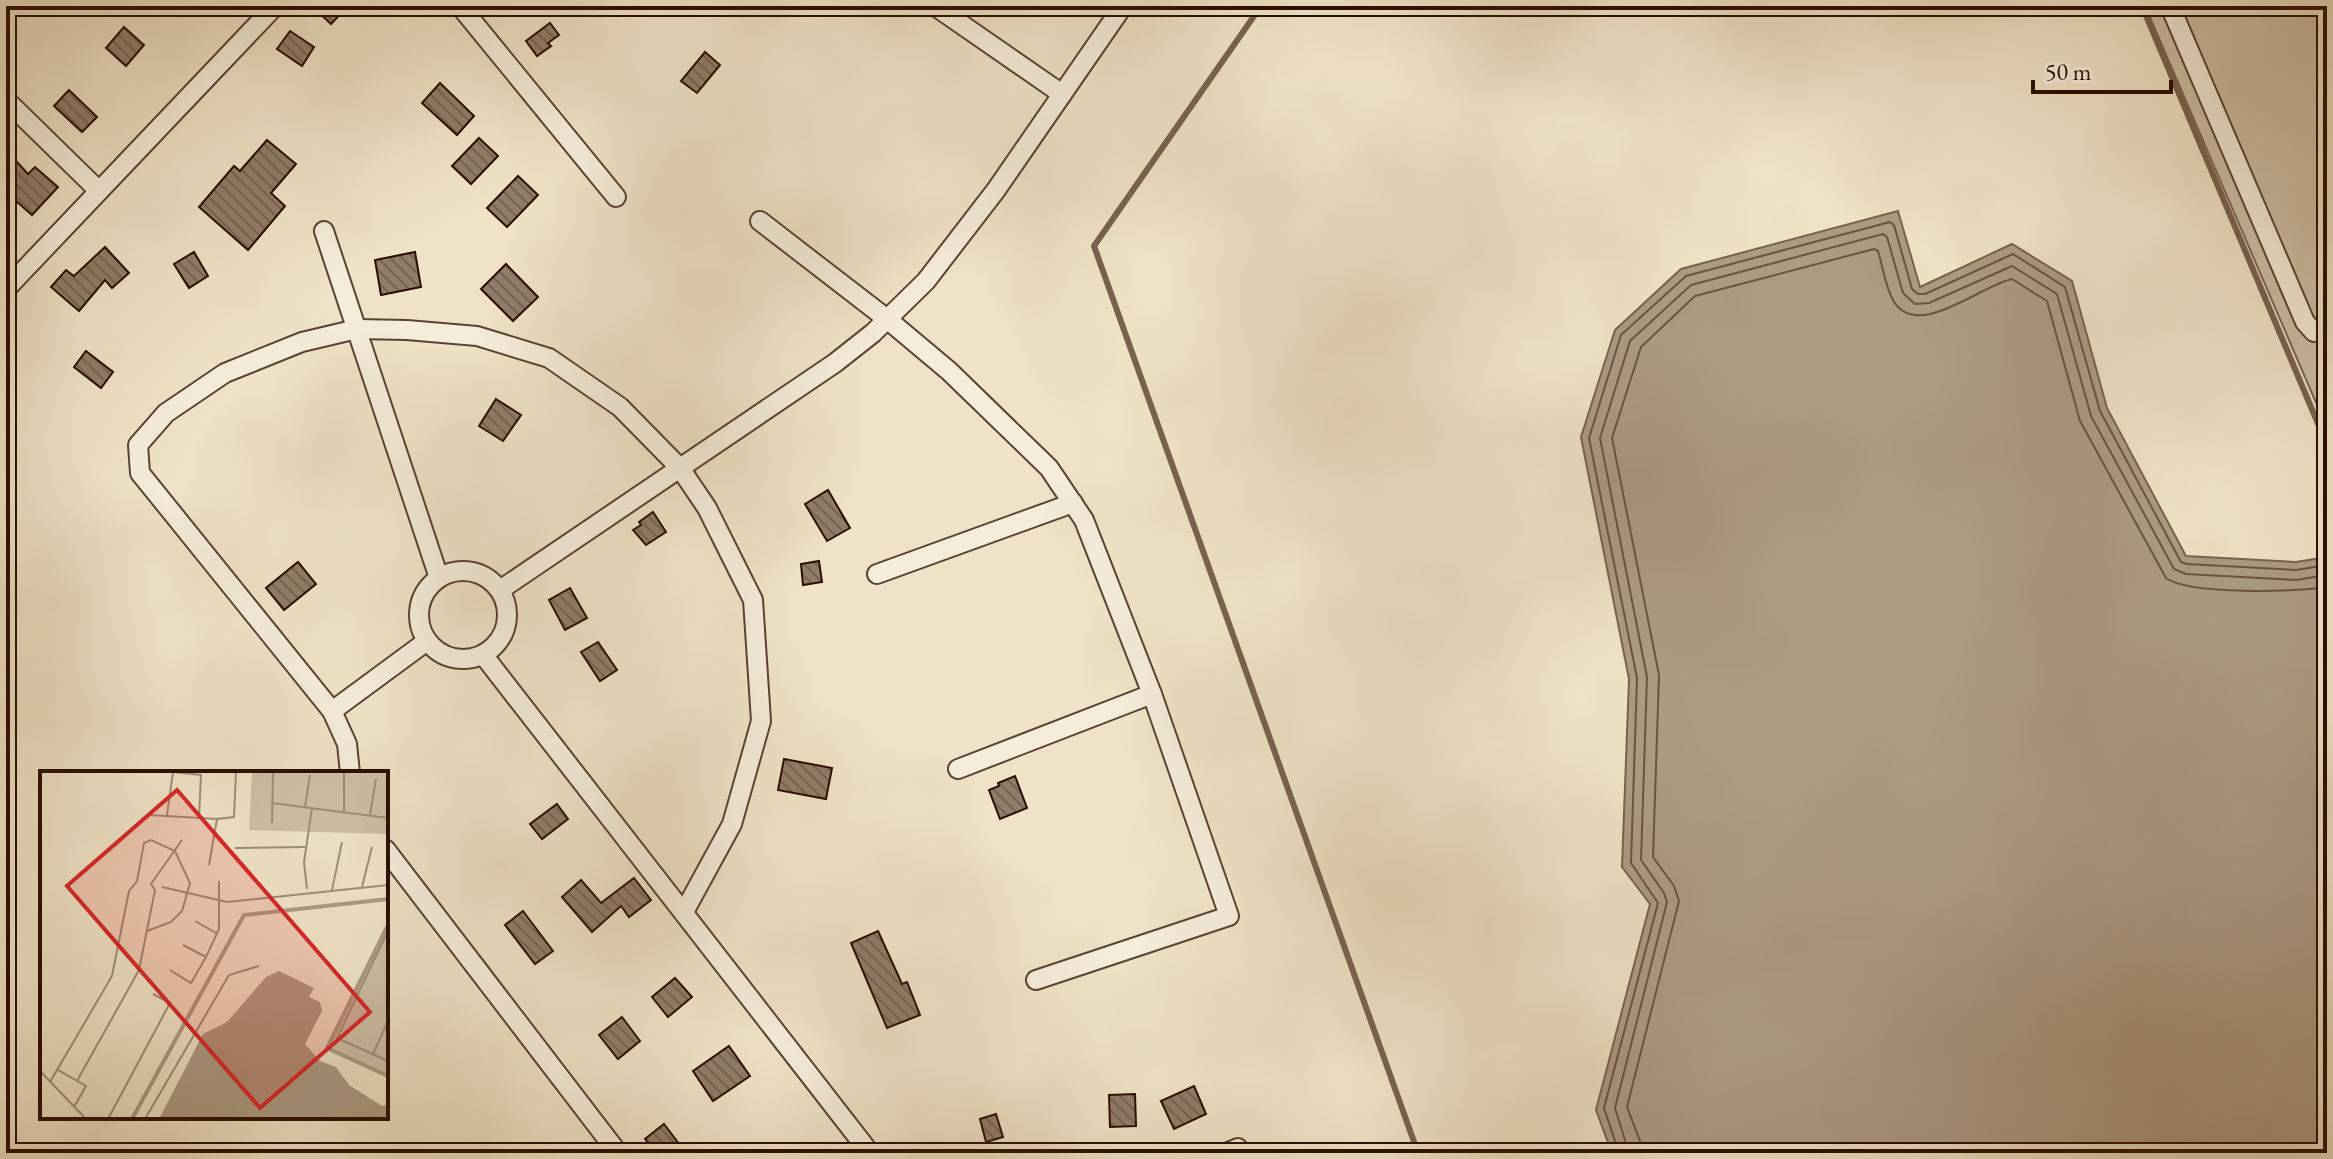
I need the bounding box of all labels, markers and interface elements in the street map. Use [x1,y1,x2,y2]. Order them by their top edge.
scale bar [2033,44,2171,94]
text: 50 m [2045,56,2092,87]
inset map [40,771,388,1119]

